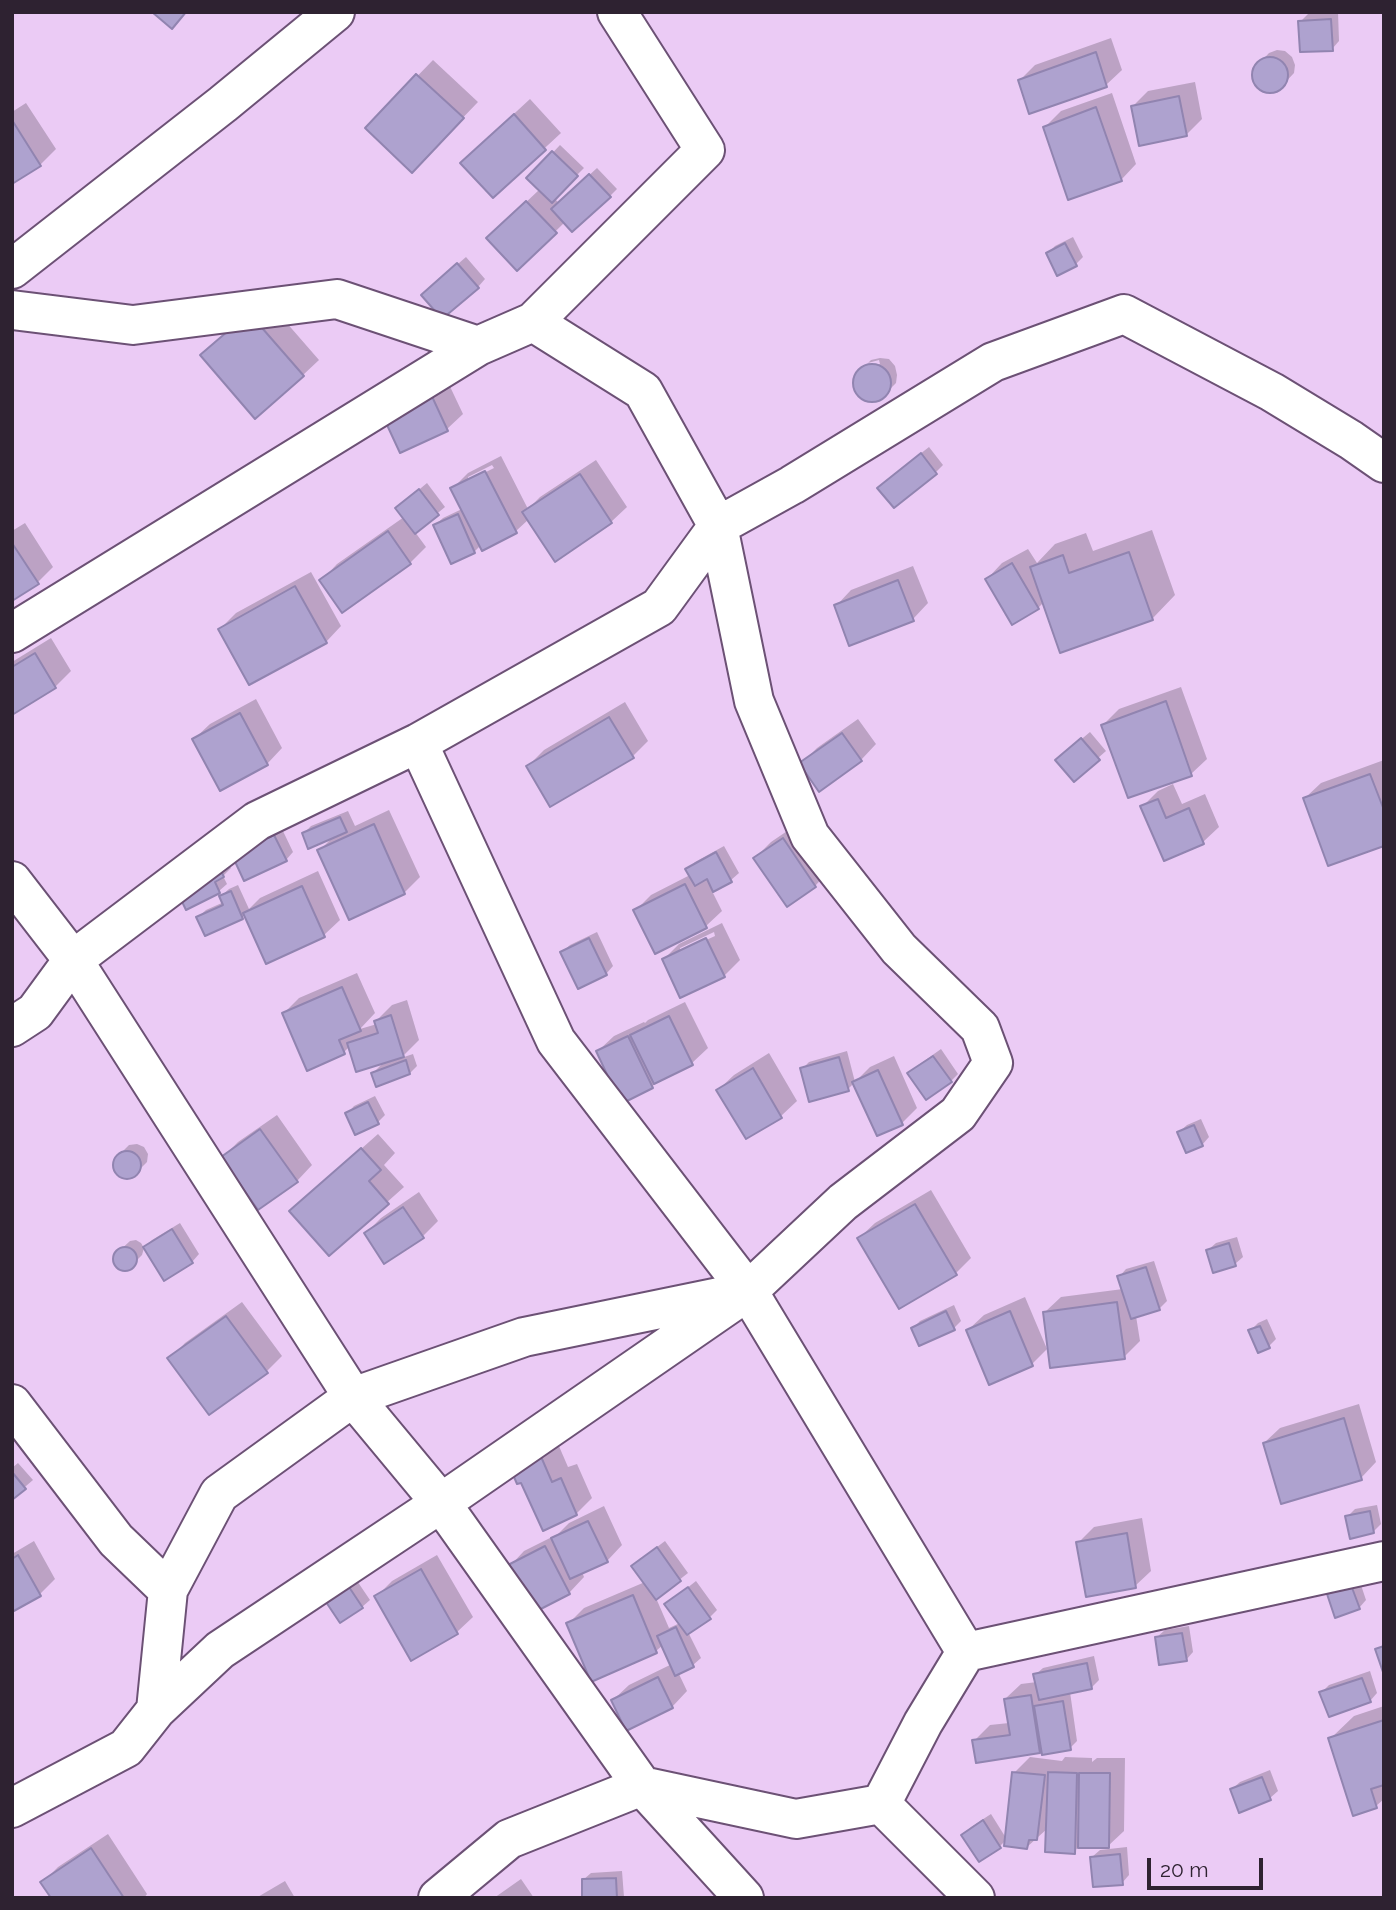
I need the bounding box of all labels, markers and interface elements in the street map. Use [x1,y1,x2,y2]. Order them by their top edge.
scale bar [1151,1843,1266,1887]
text: 20 m [1160,1857,1208,1882]

